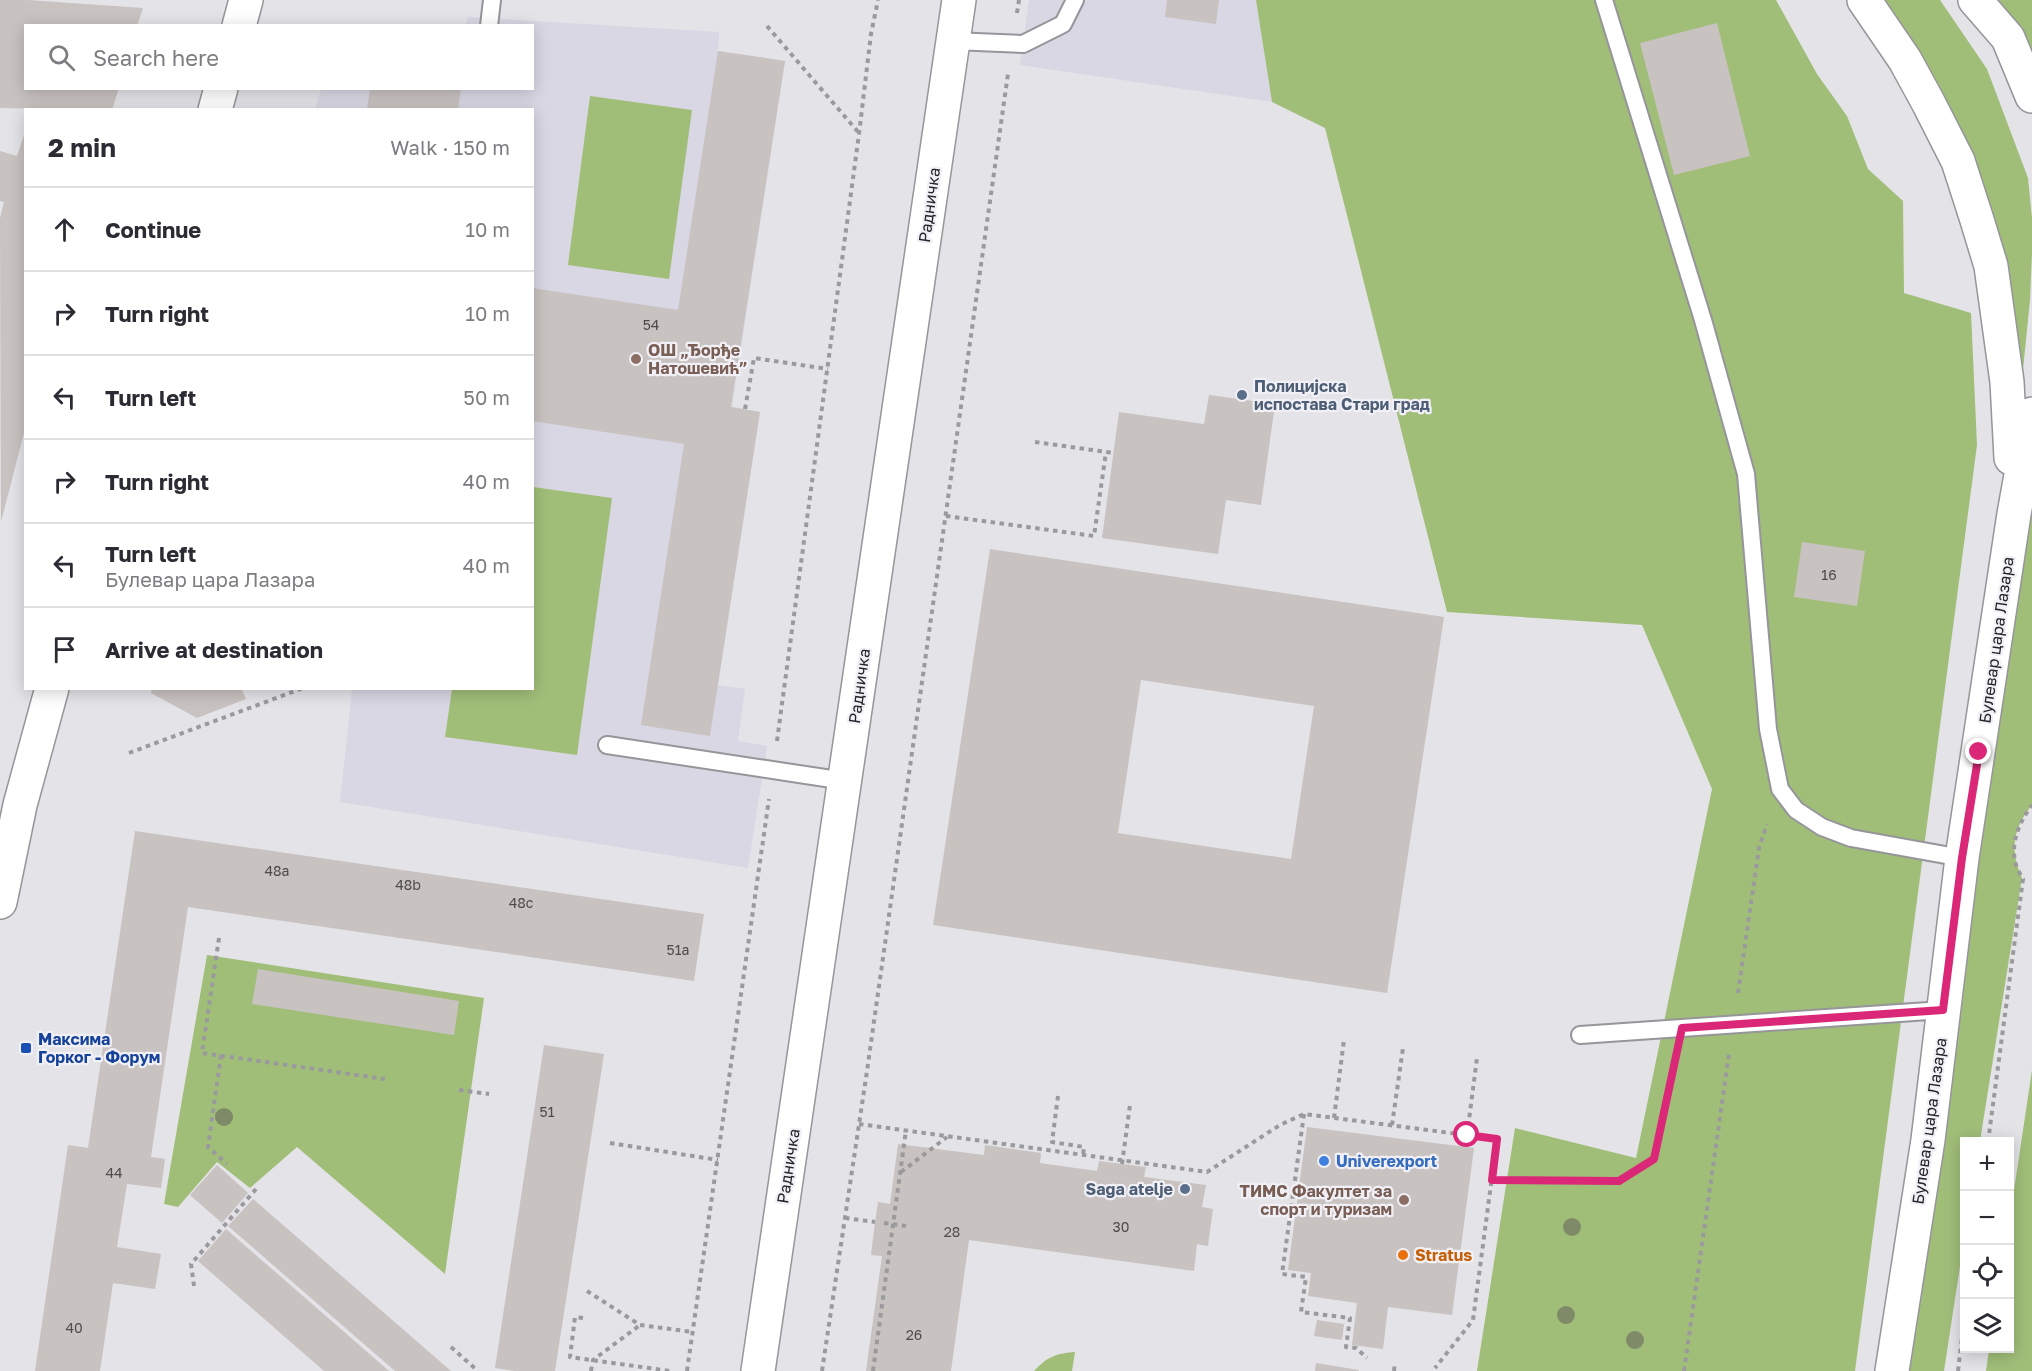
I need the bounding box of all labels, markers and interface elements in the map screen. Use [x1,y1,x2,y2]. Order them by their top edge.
search box [24,24,534,90]
icon: search [45,41,78,74]
text: Search here [93,44,219,71]
text: 2 min [48,132,116,163]
text: Walk · 150 m [390,135,510,159]
street label: Радничка [914,166,944,244]
icon: ahead [48,213,81,246]
text: Continue [105,216,201,243]
text: 10 m [465,217,510,241]
icon: right [48,297,81,330]
text: Turn right [105,300,209,327]
text: 10 m [465,301,510,325]
house number: 54 [643,316,659,333]
place label: ОШ „Ђорђе Натошевић” [648,340,748,378]
marker: ОШ „Ђорђе Натошевић” [629,352,643,366]
place label: Полицијска испостава Стари град [1254,376,1430,414]
icon: left [48,381,81,414]
text: Turn left [105,384,196,411]
text: 50 m [463,385,510,409]
marker: Полицијска испостава Стари град [1235,388,1249,402]
icon: right [48,465,81,498]
text: Turn right [105,468,209,495]
text: 40 m [463,469,510,493]
text: Turn left [105,540,196,567]
icon: left [48,549,81,582]
text: 40 m [463,553,510,577]
street label: Булевар цара Лазара [1974,555,2018,725]
house number: 16 [1821,566,1837,583]
text: Булевар цара Лазара [105,567,315,591]
icon: arrive [48,633,81,666]
text: Arrive at destination [105,636,323,663]
street label: Радничка [844,647,874,725]
route end [1965,738,1991,764]
house number: 48a [265,862,290,879]
house number: 48b [395,876,421,893]
house number: 48c [509,894,534,911]
house number: 51a [667,941,689,958]
place label: Максима Горког - Форум [38,1029,160,1067]
street label: Булевар цара Лазара [1907,1036,1951,1206]
marker: Максима Горког - Форум [19,1041,33,1055]
house number: 51 [540,1103,555,1120]
route start [1453,1121,1479,1147]
street label: Радничка [772,1127,804,1205]
map controls [1960,1137,2014,1353]
button: + [1960,1137,2014,1191]
place label: Univerexport [1336,1151,1437,1171]
marker: Univerexport [1317,1154,1331,1168]
house number: 44 [105,1164,123,1181]
place label: Saga atelje [1086,1179,1173,1199]
place label: ТИМС Факултет за спорт и туризам [1239,1181,1392,1219]
marker: Saga atelje [1178,1182,1192,1196]
button: − [1960,1191,2014,1245]
marker: ТИМС Факултет за спорт и туризам [1397,1193,1411,1207]
house number: 30 [1113,1218,1129,1235]
house number: 28 [944,1223,960,1240]
place label: Stratus [1415,1245,1472,1265]
button: locate [1960,1245,2014,1299]
marker: Stratus [1396,1248,1410,1262]
button: layers [1960,1299,2014,1353]
house number: 40 [65,1319,83,1336]
house number: 26 [906,1326,922,1343]

